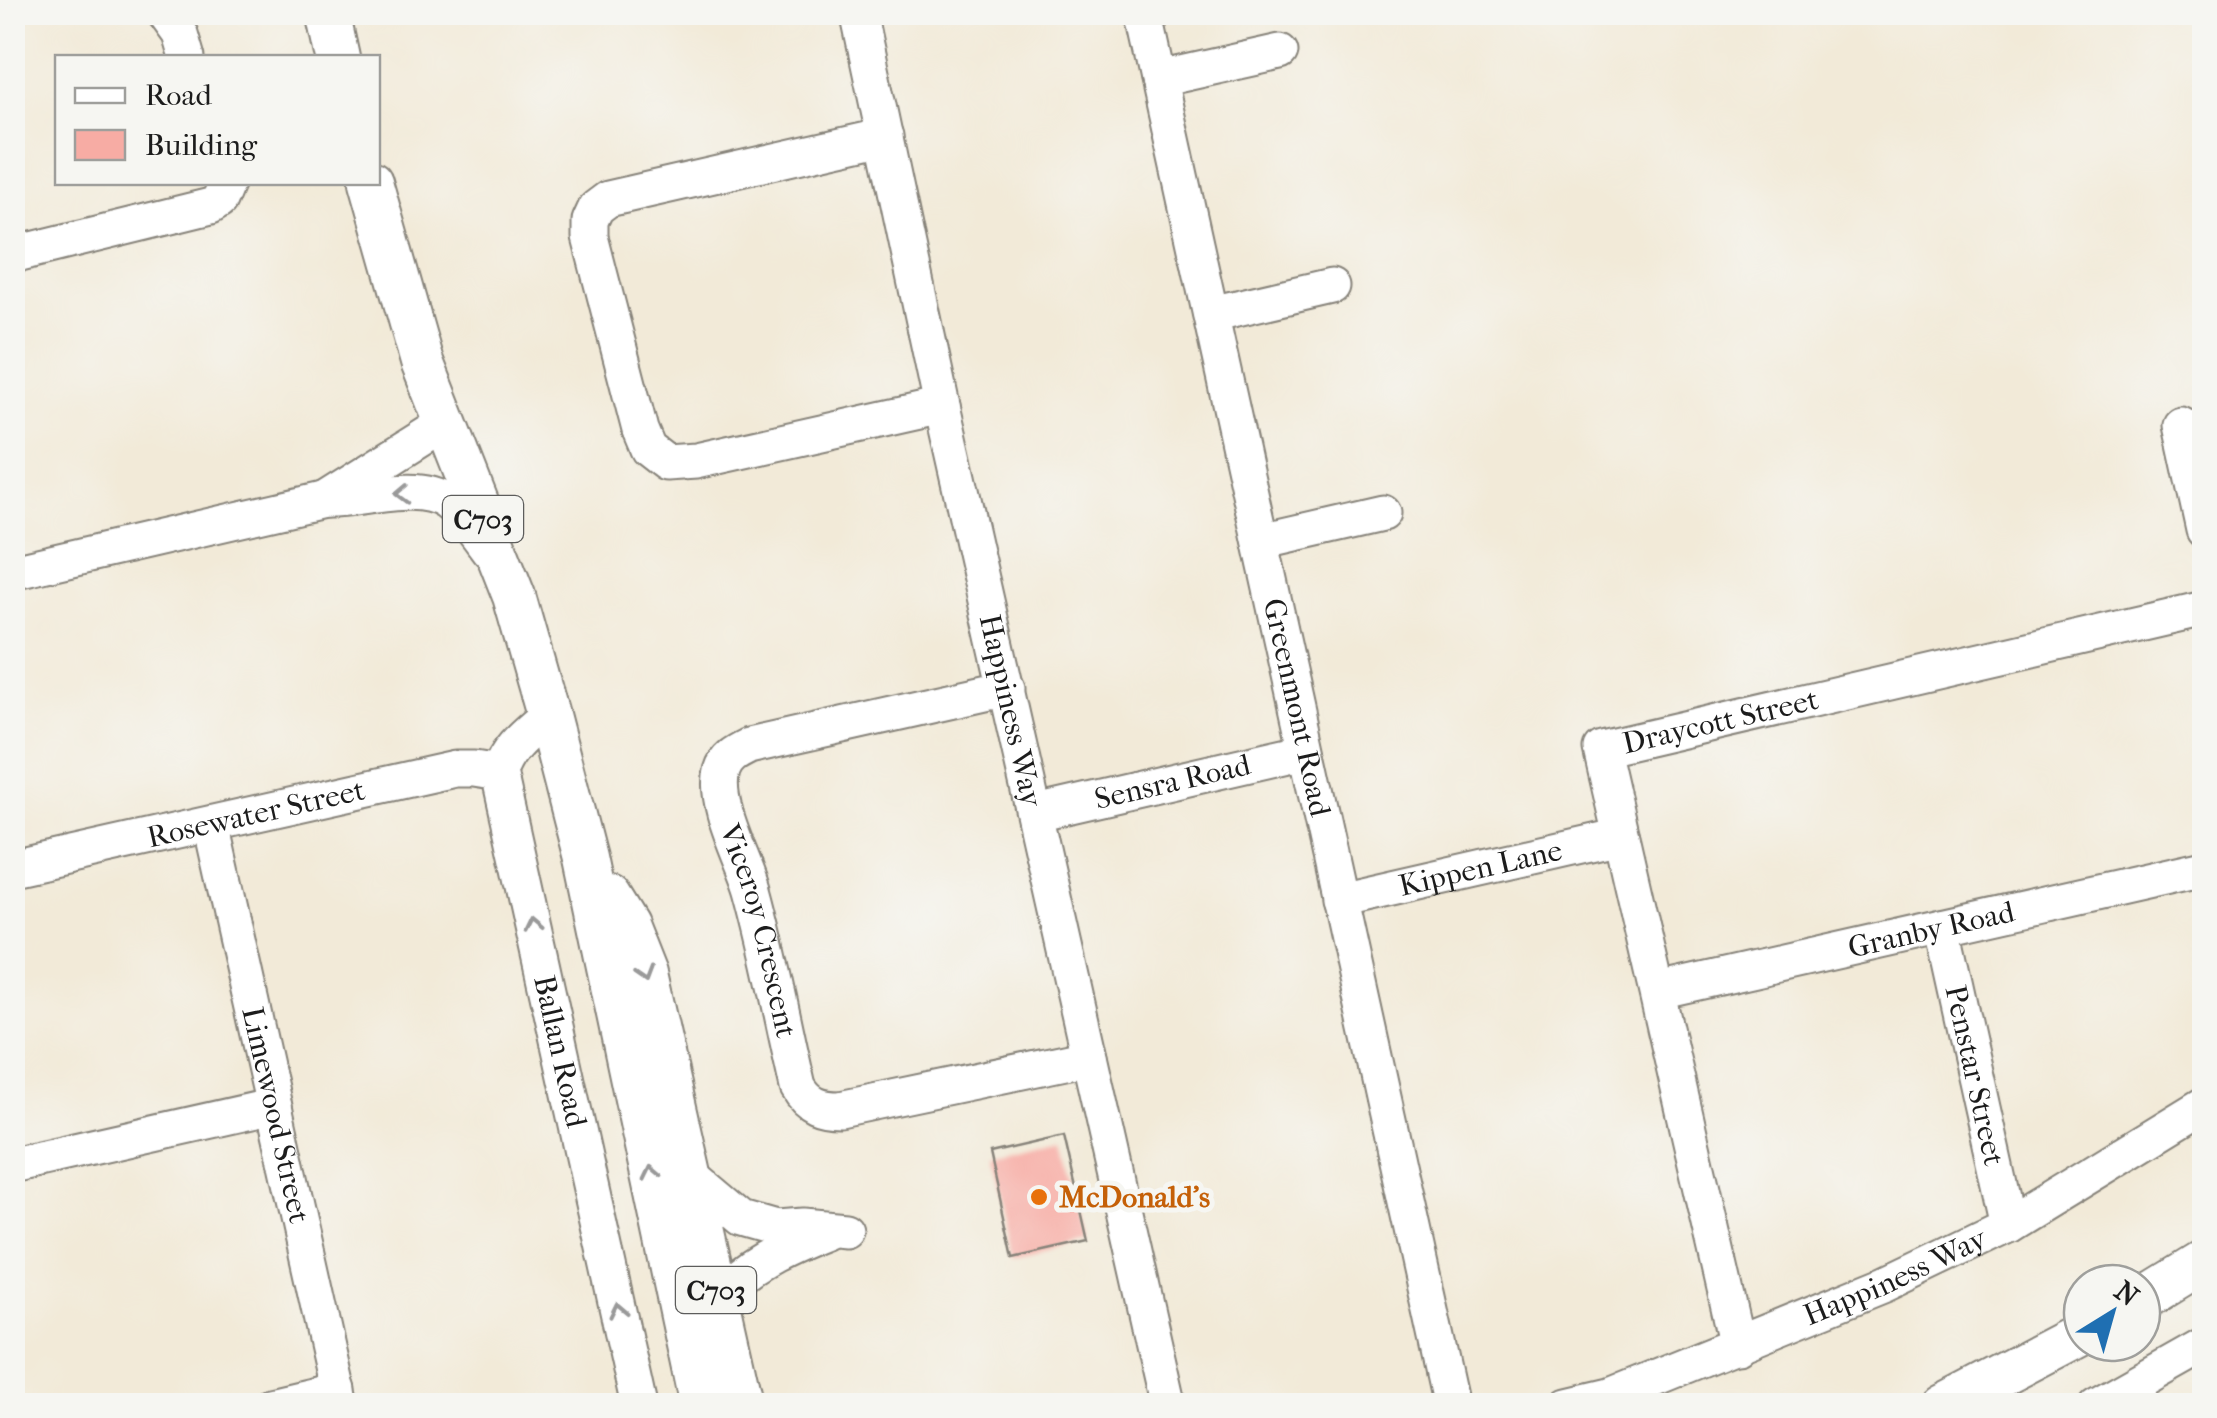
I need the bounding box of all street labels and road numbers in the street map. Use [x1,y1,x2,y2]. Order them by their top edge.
road number: C703 [443,496,523,542]
street label: Greenmont Road [1256,595,1338,820]
street label: Happiness Way [972,611,1050,811]
street label: Draycott Street [1619,682,1822,761]
street label: Sensra Road [1091,747,1254,816]
street label: Rosewater Street [144,772,368,855]
street label: Viceroy Crescent [712,818,804,1041]
street label: Kippen Lane [1396,832,1565,903]
street label: Granby Road [1845,894,2018,965]
street label: Ballan Road [527,972,594,1131]
street label: Penstar Street [1938,982,2012,1169]
street label: Limewood Street [235,1003,317,1227]
street label: Happiness Way [1798,1220,1993,1333]
road number: C703 [676,1267,756,1313]

